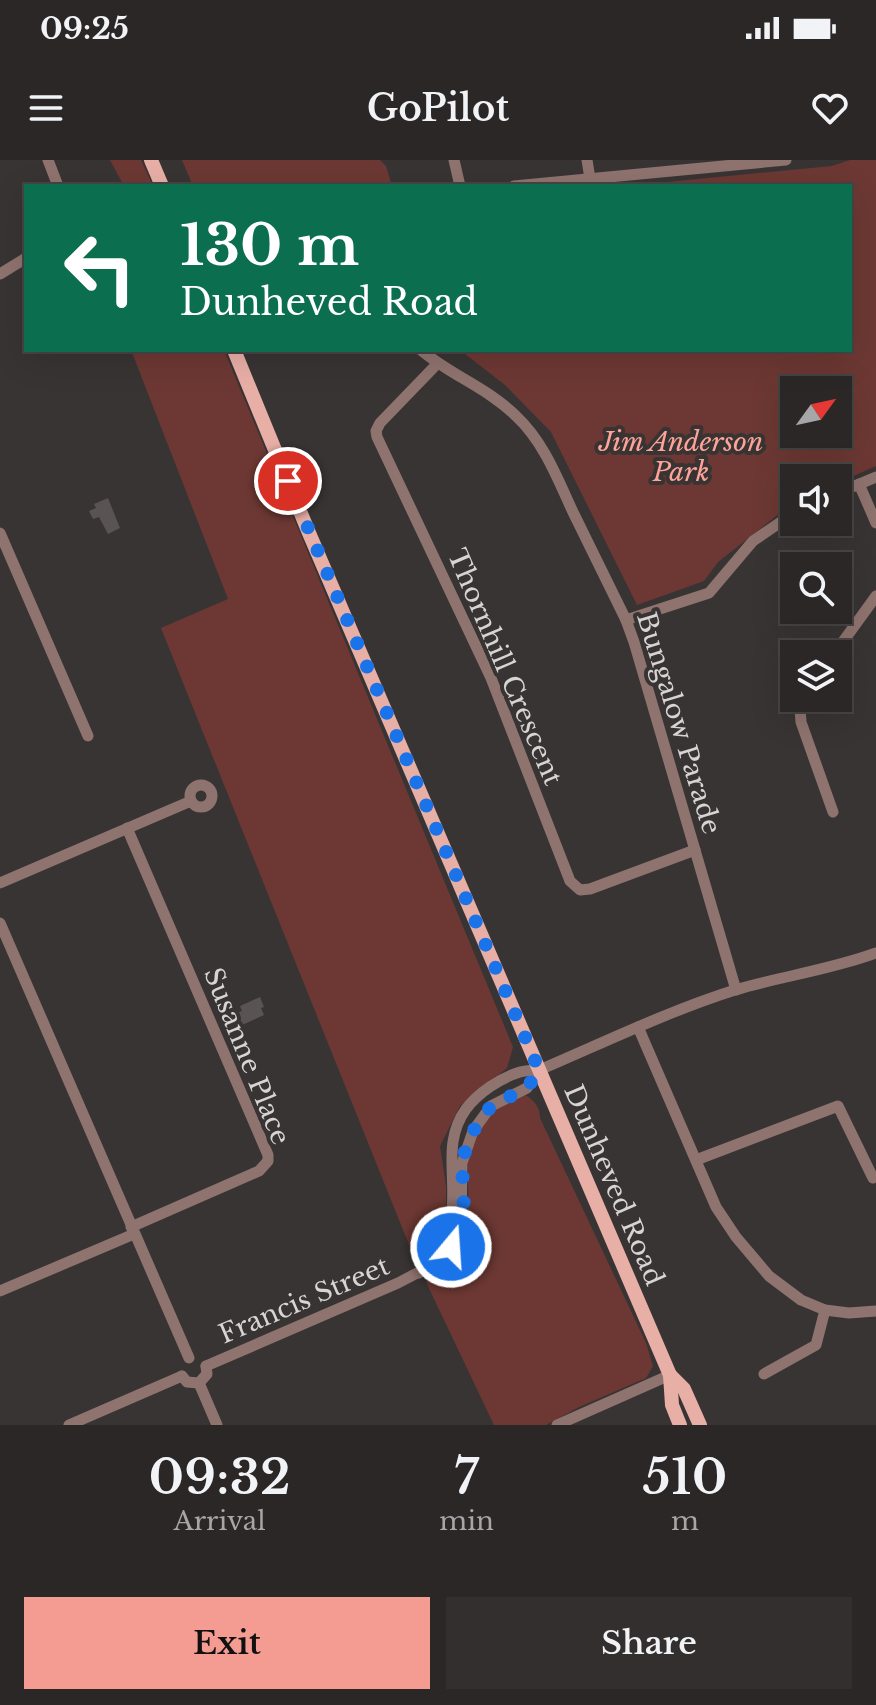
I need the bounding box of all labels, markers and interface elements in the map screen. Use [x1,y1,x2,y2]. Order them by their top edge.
text: 09:25 [40,10,129,47]
icon: menu [24,86,68,130]
text: GoPilot [367,86,509,131]
icon: heart [808,86,852,130]
text: 130 m [180,211,359,280]
icon: left [48,216,152,320]
text: Dunheved Road [180,280,478,325]
north arrow [780,376,852,448]
map controls [780,376,852,712]
park label: Jim Anderson Park [598,426,763,488]
pin [254,447,322,515]
icon: arrive [266,459,310,503]
button: sound [780,464,852,536]
street label: Thornhill Crescent [441,544,569,790]
button: search [780,552,852,624]
street label: Bungalow Parade [630,608,728,838]
button: layers [780,640,852,712]
street label: Susanne Place [197,963,297,1149]
street label: Dunheved Road [557,1080,671,1290]
position arrow [409,1205,493,1289]
street label: Francis Street [214,1250,394,1350]
text: 09:32 [149,1447,291,1507]
text: 7 [454,1447,479,1507]
text: 510 [643,1447,727,1507]
text: Arrival [174,1505,266,1537]
text: min [439,1505,494,1537]
text: m [671,1505,699,1537]
button: Exit [24,1597,430,1689]
button: Share [446,1597,852,1689]

